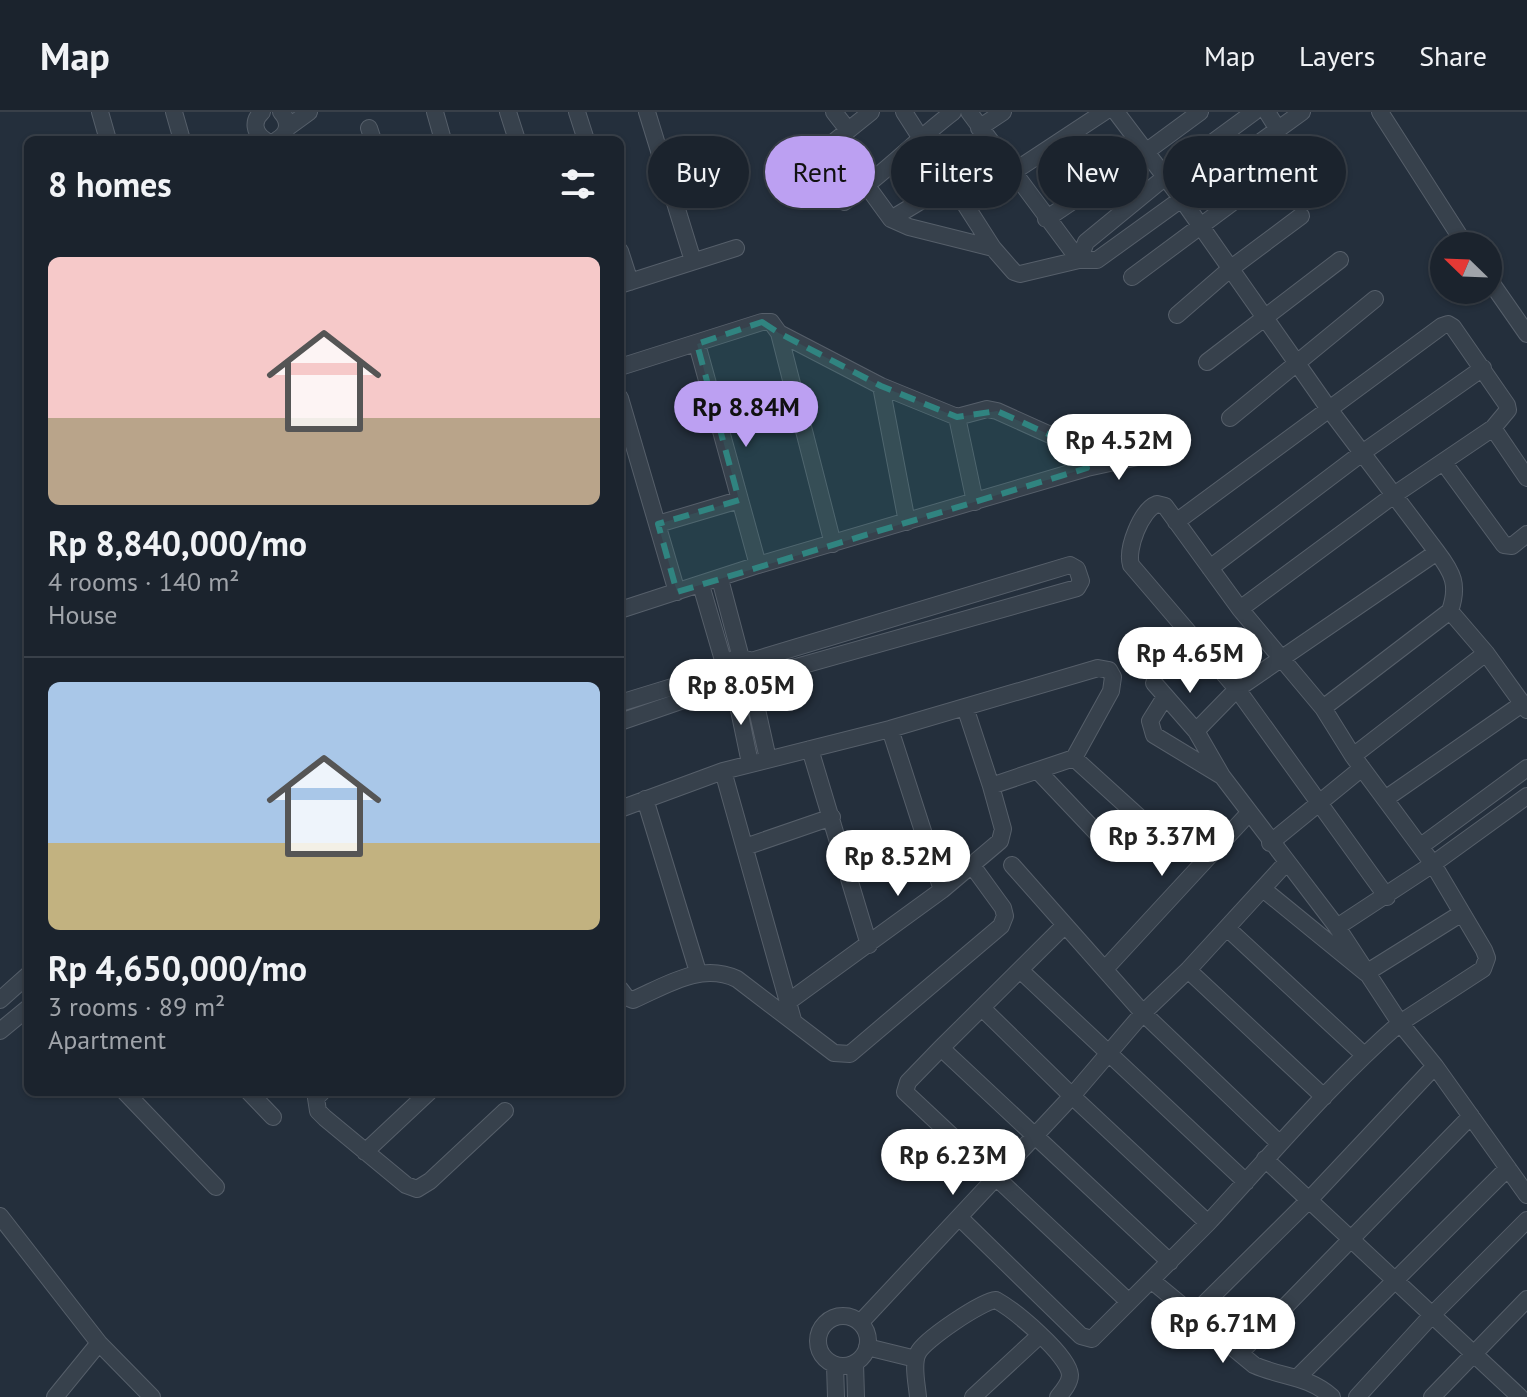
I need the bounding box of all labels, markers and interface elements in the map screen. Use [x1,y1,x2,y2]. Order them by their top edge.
text: Map [40,31,110,80]
text: Map [1204,37,1255,74]
text: Layers [1299,37,1375,74]
text: Share [1419,37,1487,74]
chip: Buy [648,136,749,208]
chip: Rent [765,136,875,208]
chip: Filters [891,136,1022,208]
chip: New [1038,136,1147,208]
chip: Apartment [1163,136,1346,208]
text: 8 homes [48,162,172,206]
icon: filters [556,162,600,206]
north arrow [1430,232,1502,304]
map controls [1430,232,1502,304]
icon: home [252,309,396,453]
pin: Rp 8.84M [663,381,829,449]
text: Rp 8.84M [692,390,800,423]
pin: Rp 4.52M [1036,414,1202,482]
text: Rp 4.52M [1065,423,1173,456]
text: Rp 8,840,000/mo [48,521,307,565]
text: 4 rooms · 140 m² [48,565,240,598]
text: House [48,598,118,631]
pin: Rp 4.65M [1107,627,1273,695]
text: Rp 4.65M [1136,636,1244,669]
pin: Rp 8.05M [658,659,824,727]
text: Rp 8.05M [687,668,795,701]
icon: home [252,734,396,878]
pin: Rp 3.37M [1079,810,1245,878]
text: Rp 3.37M [1108,819,1216,852]
pin: Rp 8.52M [815,830,981,898]
text: Rp 8.52M [844,839,952,872]
text: Rp 4,650,000/mo [48,946,307,990]
text: 3 rooms · 89 m² [48,990,225,1023]
text: Apartment [48,1023,166,1056]
pin: Rp 6.23M [870,1129,1036,1197]
text: Rp 6.23M [899,1138,1007,1171]
pin: Rp 6.71M [1140,1297,1306,1365]
text: Rp 6.71M [1169,1306,1277,1339]

